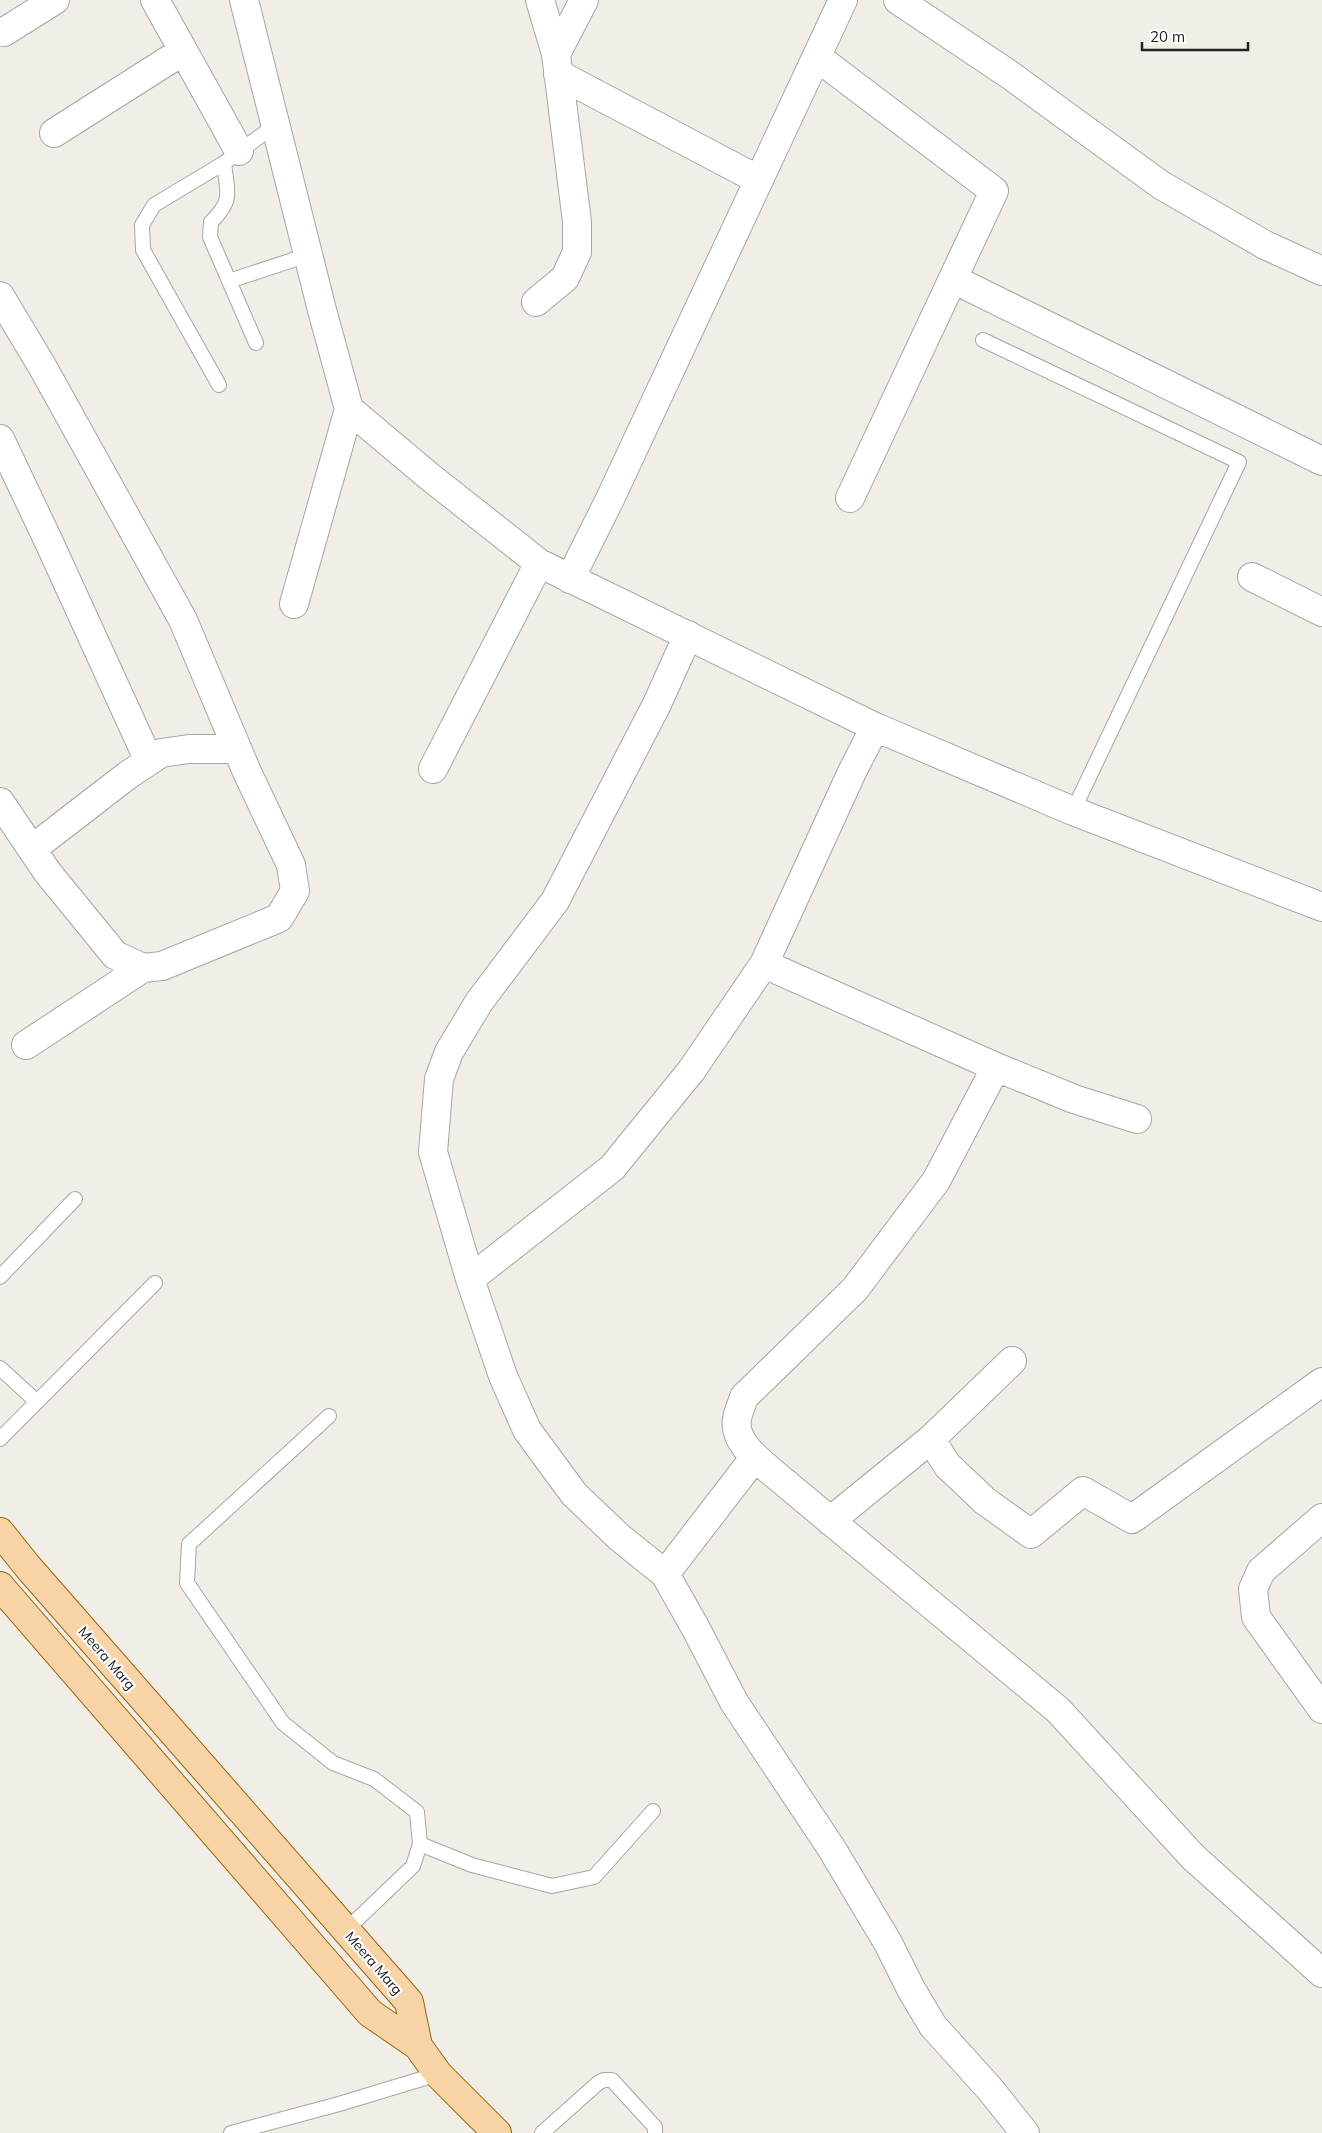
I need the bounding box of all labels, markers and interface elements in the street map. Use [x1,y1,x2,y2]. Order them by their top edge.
scale bar [1142,20,1248,52]
text: 20 m [1150,27,1185,46]
street label: Meera Marg [75,1623,139,1693]
street label: Meera Marg [342,1928,406,1998]

